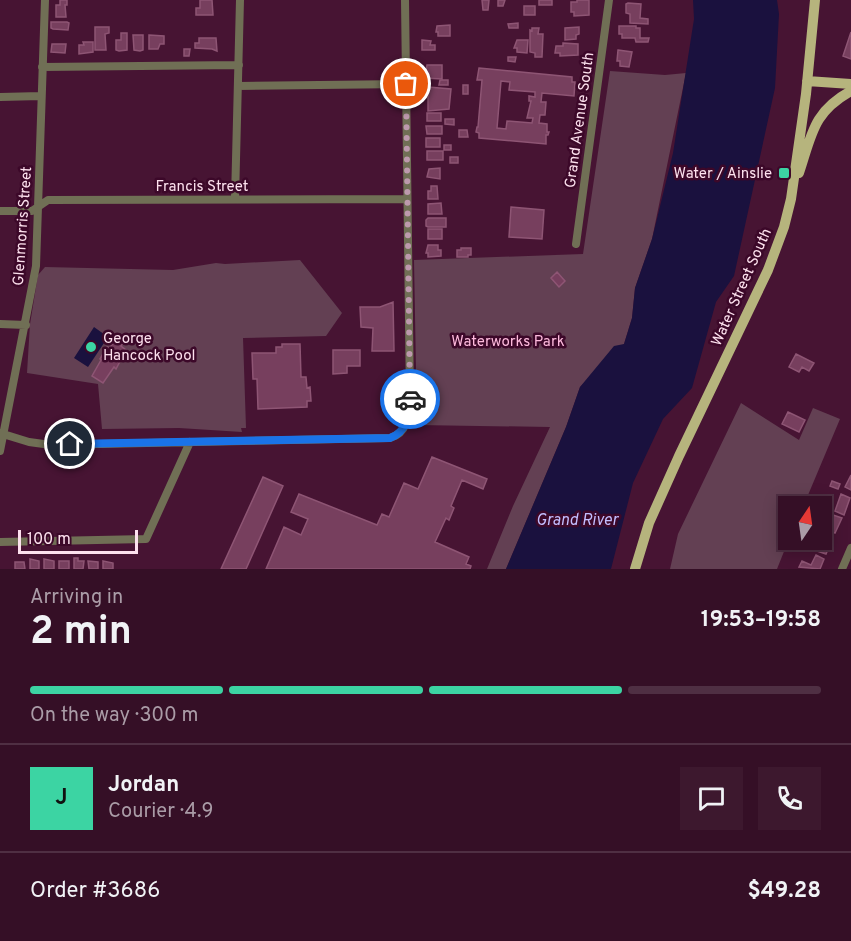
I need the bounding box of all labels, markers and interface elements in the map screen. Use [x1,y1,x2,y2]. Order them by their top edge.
street label: Grand Avenue South [562,51,599,189]
pin [380,58,431,109]
icon: bag [389,67,422,100]
place label: Water / Ainslie [673,165,772,184]
street label: Glenmorris Street [10,166,37,286]
marker: Water / Ainslie [777,166,791,180]
street label: Francis Street [156,178,248,197]
street label: Water Street South [708,226,777,350]
place label: George Hancock Pool [103,330,195,366]
park label: Waterworks Park [451,333,565,352]
marker: George Hancock Pool [84,340,98,354]
courier [380,369,440,429]
icon: car [394,383,427,416]
pin [44,418,95,469]
icon: home [53,427,86,460]
north arrow [778,496,832,550]
map controls [778,496,832,550]
water label: Grand River [536,511,620,531]
scale bar [18,527,138,554]
text: 100 m [27,530,71,550]
text: Arriving in [30,585,123,611]
text: 19:53–19:58 [701,607,821,634]
text: 2 min [30,609,132,658]
text: On the way · 300 m [30,703,198,729]
button: chat [680,767,743,830]
button: phone [758,767,821,830]
text: Jordan [108,772,179,799]
text: J [55,785,68,812]
text: Courier · 4.9 [108,799,213,825]
text: Order #3686 [30,878,160,905]
text: $49.28 [747,878,821,905]

